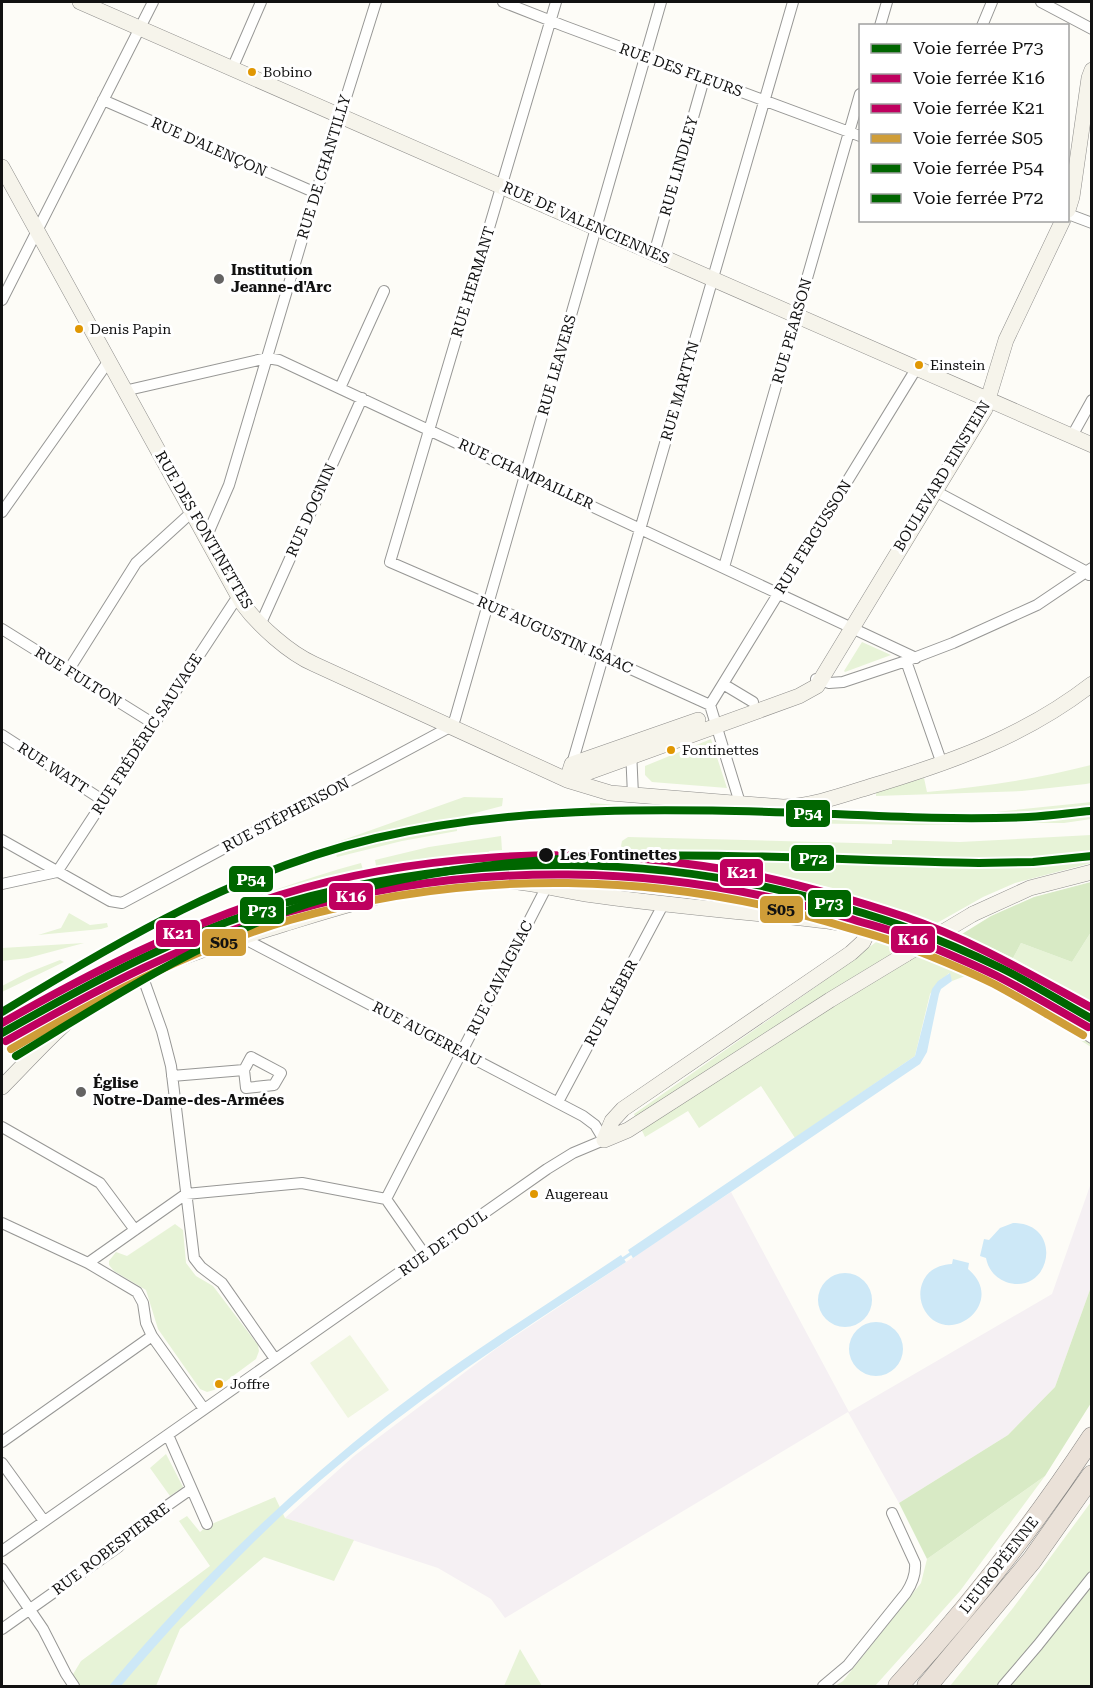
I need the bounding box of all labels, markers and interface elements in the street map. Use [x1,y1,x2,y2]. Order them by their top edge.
legend [859,24,1069,222]
text: Voie ferrée P73 [913,37,1043,58]
street label: RUE DES FLEURS [617,39,745,101]
place label: Bobino [263,64,312,80]
marker: Bobino [246,66,258,78]
text: Voie ferrée K16 [913,67,1045,88]
street label: RUE DE CHANTILLY [293,92,355,241]
text: Voie ferrée K21 [913,97,1045,118]
street label: RUE D'ALENÇON [148,113,270,181]
street label: RUE LINDLEY [656,113,702,218]
text: Voie ferrée S05 [913,127,1043,148]
text: Voie ferrée P54 [913,157,1043,178]
street label: RUE DE VALENCIENNES [500,178,672,268]
text: Voie ferrée P72 [913,187,1043,208]
street label: RUE HERMANT [448,224,498,340]
place label: Institution Jeanne-d'Arc [231,261,332,296]
marker: Institution Jeanne-d'Arc [212,272,226,286]
street label: RUE PEARSON [768,276,816,386]
street label: RUE LEAVERS [534,313,580,417]
place label: Denis Papin [90,321,171,337]
marker: Denis Papin [73,323,85,335]
street label: RUE MARTYN [657,339,703,443]
place label: Einstein [930,357,985,373]
marker: Einstein [913,359,925,371]
street label: BOULEVARD EINSTEIN [890,398,994,554]
street label: RUE CHAMPAILLER [455,435,597,514]
street label: RUE DES FONTINETTES [151,448,257,612]
street label: RUE DOGNIN [282,460,340,560]
street label: RUE FERGUSSON [771,477,855,597]
street label: RUE AUGUSTIN ISAAC [474,593,636,678]
street label: RUE FULTON [31,643,125,711]
street label: RUE FRÉDÉRIC SAUVAGE [88,650,206,818]
street label: RUE WATT [14,739,92,797]
place label: Fontinettes [682,742,759,758]
marker: Fontinettes [665,744,677,756]
street label: RUE STÉPHENSON [219,774,353,856]
line badge: P54 [785,799,831,828]
text: P54 [794,804,823,823]
line badge: P72 [790,844,835,872]
marker: Les Fontinettes [537,846,555,864]
place label: Les Fontinettes [560,846,677,864]
text: P72 [799,849,828,868]
line badge: K21 [719,858,764,887]
text: K21 [727,863,757,882]
line badge: P54 [228,865,274,893]
text: P54 [237,870,266,889]
line badge: K16 [328,882,374,911]
text: K16 [336,887,366,906]
line badge: P73 [807,889,852,918]
text: P73 [815,894,844,913]
line badge: S05 [759,895,804,924]
line badge: P73 [239,896,285,925]
text: S05 [767,900,795,919]
text: P73 [248,901,277,920]
street label: RUE CAVAIGNAC [463,918,537,1038]
line badge: K21 [155,919,201,948]
text: K21 [163,924,193,943]
line badge: K16 [890,925,936,954]
line badge: S05 [201,928,247,957]
text: K16 [898,930,928,949]
text: S05 [210,933,238,952]
street label: RUE KLÉBER [581,956,642,1049]
street label: RUE AUGEREAU [369,998,485,1070]
place label: Église Notre-Dame-des-Armées [93,1073,284,1109]
marker: Église Notre-Dame-des-Armées [74,1085,88,1099]
place label: Augereau [545,1186,608,1202]
marker: Augereau [528,1188,540,1200]
street label: RUE DE TOUL [395,1206,491,1280]
place label: Joffre [230,1376,270,1392]
marker: Joffre [213,1378,225,1390]
street label: RUE ROBESPIERRE [49,1499,173,1599]
street label: L'EUROPÉENNE [956,1513,1042,1617]

